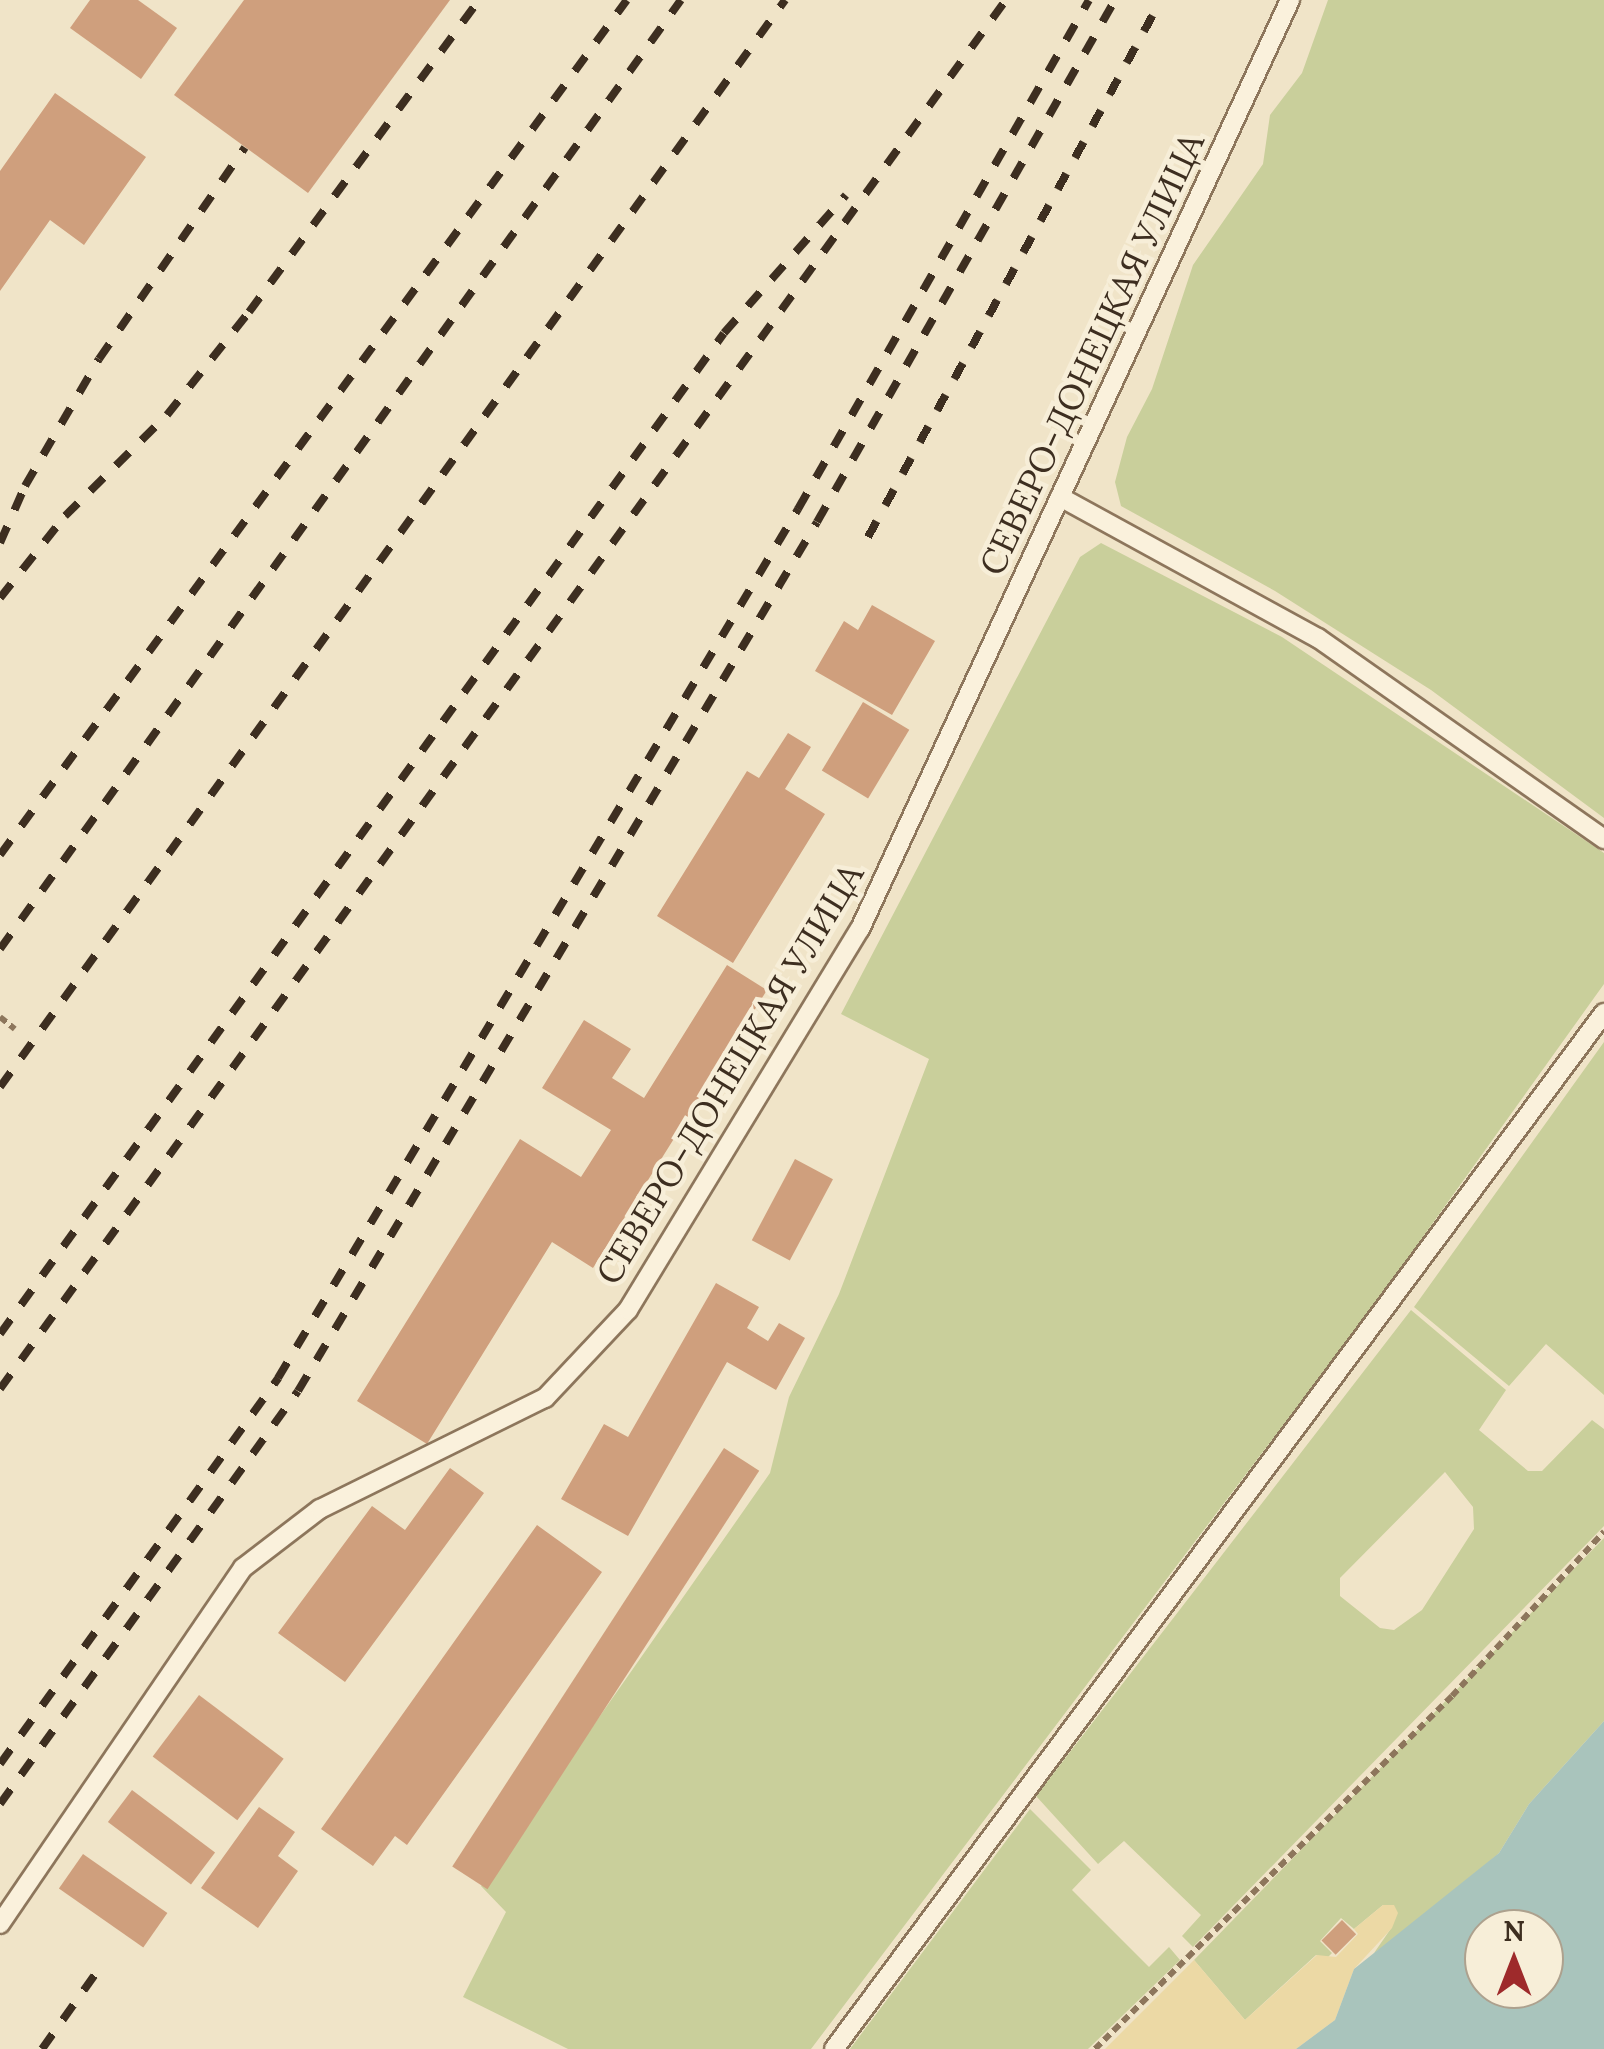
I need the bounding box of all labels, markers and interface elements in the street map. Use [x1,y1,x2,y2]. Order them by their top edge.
street label: СЕВЕРО-ДОНЕЦКАЯ УЛИЦА [971,126,1213,582]
street label: СЕВЕРО-ДОНЕЦКАЯ УЛИЦА [588,856,872,1292]
north arrow [1464,1909,1564,2009]
text: N [1503,1913,1525,1949]

